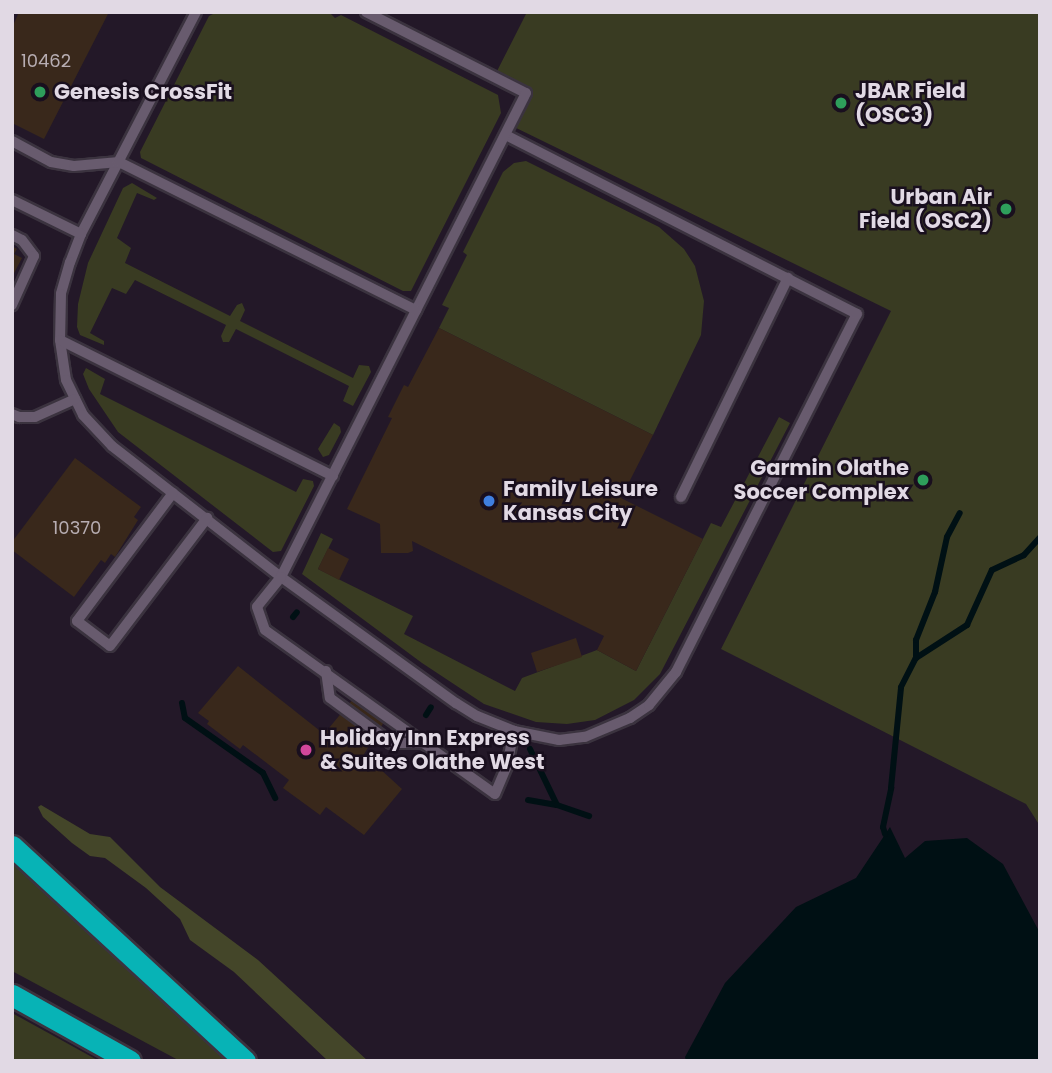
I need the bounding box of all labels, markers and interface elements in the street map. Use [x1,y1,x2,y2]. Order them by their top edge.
house number: 10462 [21,50,71,72]
place label: JBAR Field (OSC3) [855,78,966,128]
place label: Genesis CrossFit [54,79,232,105]
marker: Genesis CrossFit [32,84,48,100]
marker: JBAR Field (OSC3) [833,95,849,111]
place label: Urban Air Field (OSC2) [859,184,992,234]
marker: Urban Air Field (OSC2) [998,201,1014,217]
place label: Garmin Olathe Soccer Complex [734,455,909,505]
marker: Garmin Olathe Soccer Complex [915,472,931,488]
place label: Family Leisure Kansas City [503,476,658,526]
marker: Family Leisure Kansas City [481,493,497,509]
house number: 10370 [53,517,101,539]
place label: Holiday Inn Express & Suites Olathe West [320,725,544,775]
marker: Holiday Inn Express & Suites Olathe West [298,742,314,758]

